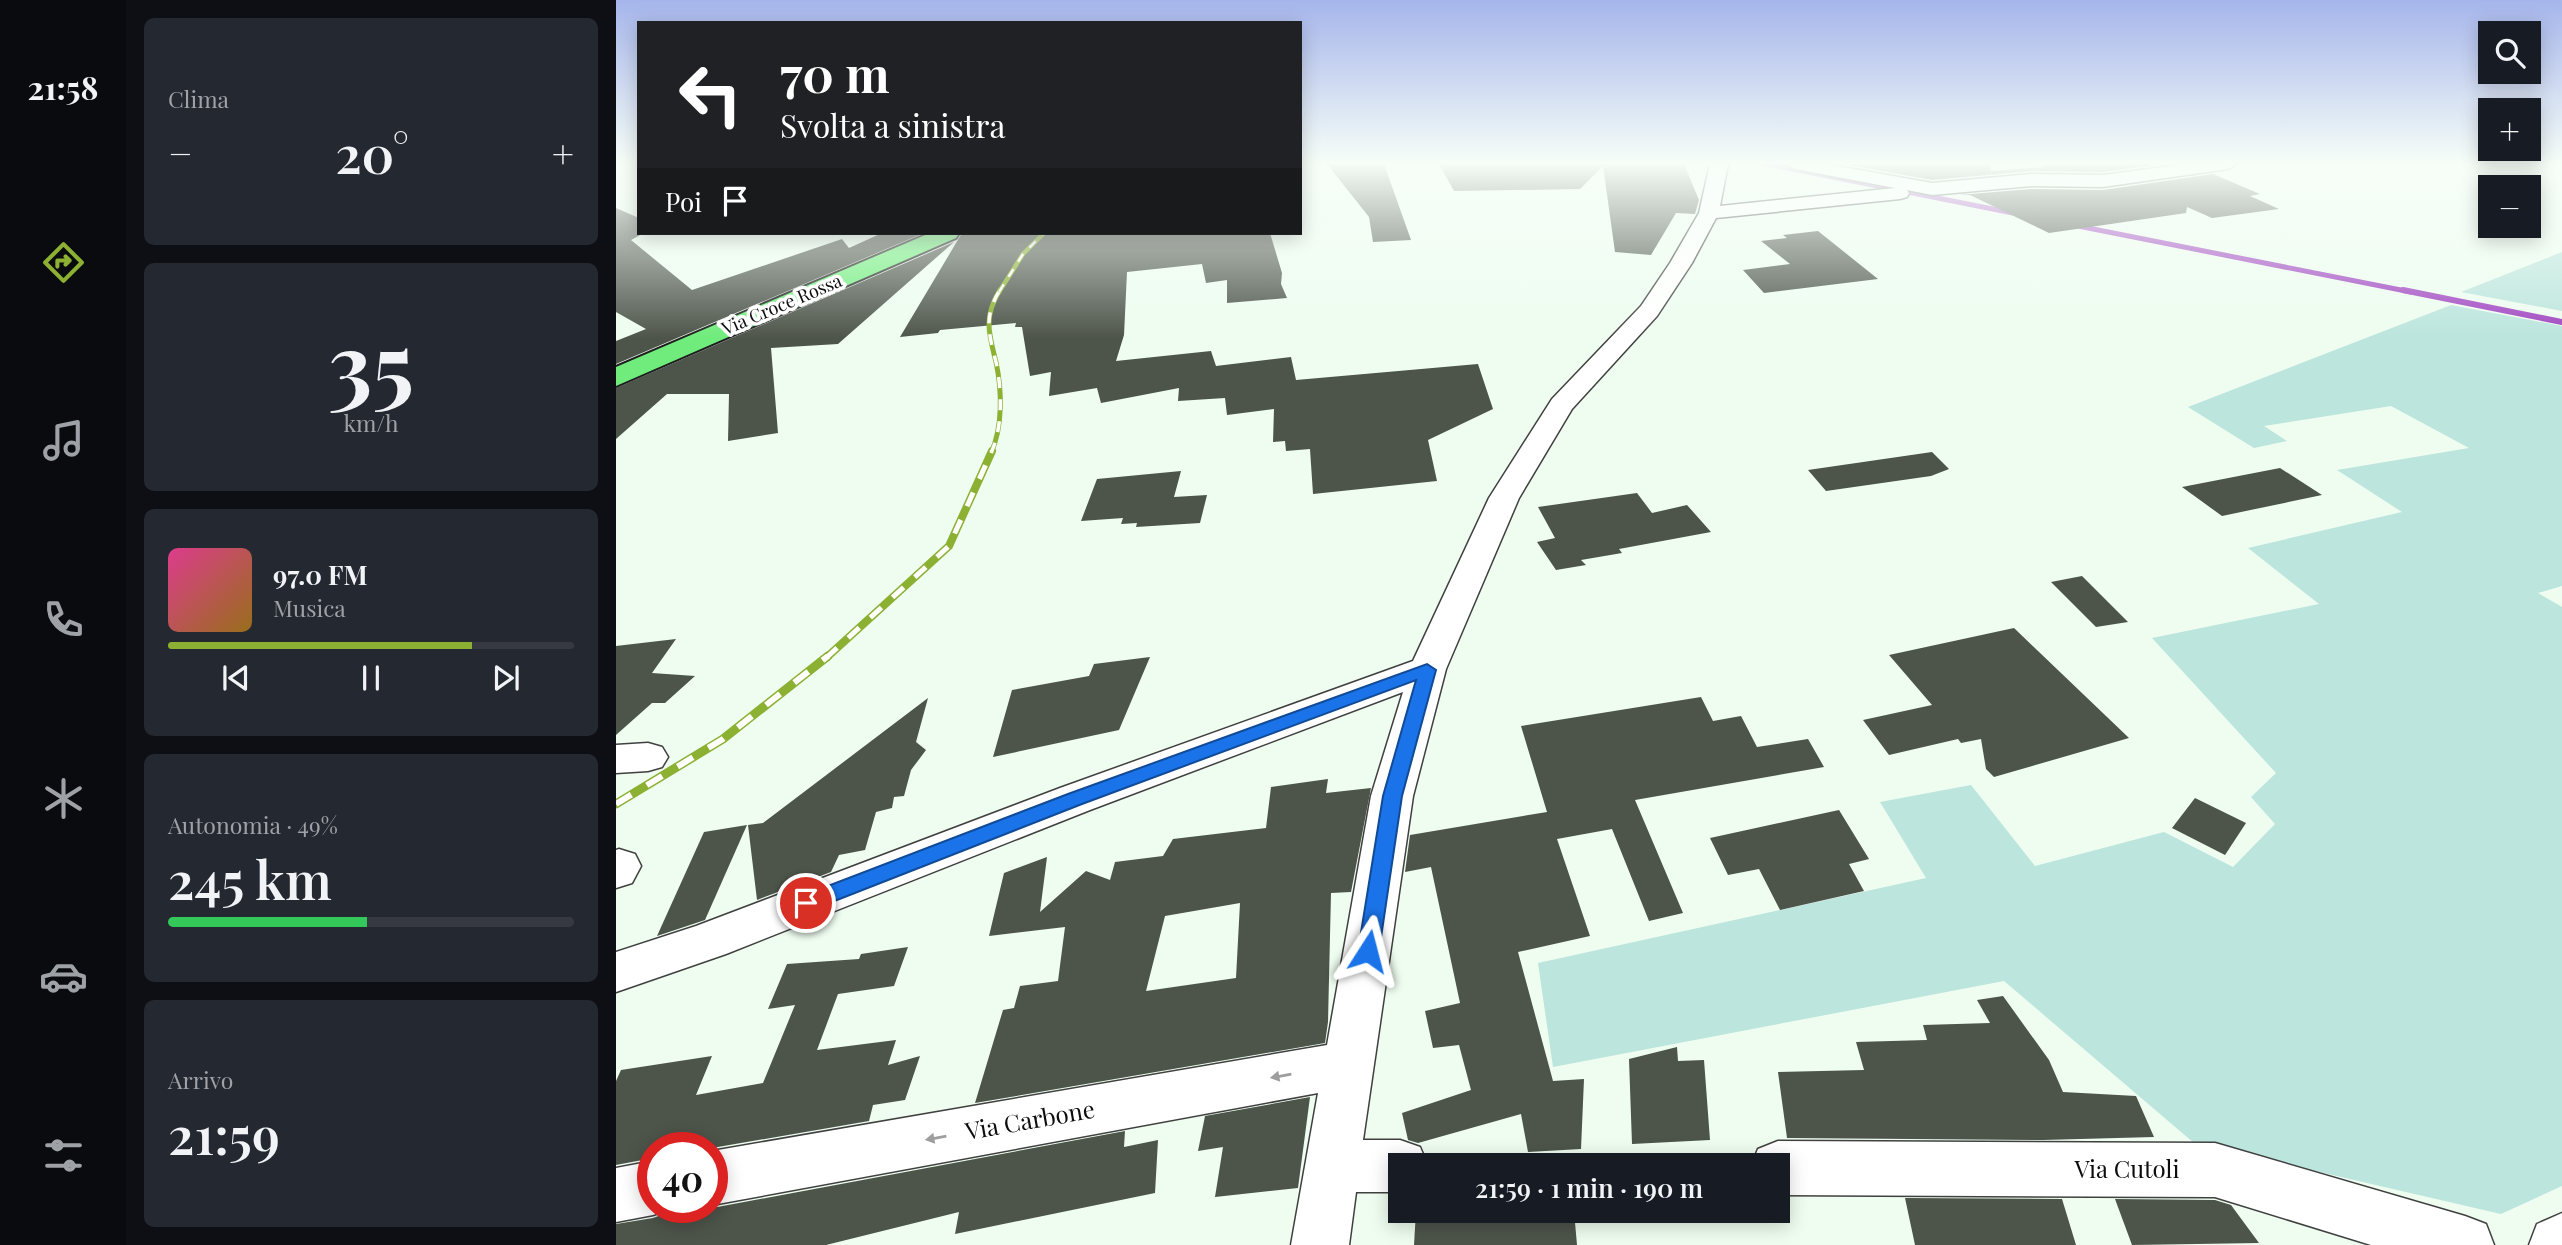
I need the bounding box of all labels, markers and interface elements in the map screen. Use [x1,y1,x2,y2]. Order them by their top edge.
map controls [2478,21,2541,238]
button: search [2478,21,2541,84]
text: 70 m [780,40,890,105]
icon: left [665,49,756,140]
text: 21:58 [28,65,98,108]
text: Clima [168,83,229,114]
button: + [2478,98,2541,161]
text: Svolta a sinistra [780,103,1005,146]
text: 20° [335,118,409,187]
text: − [168,127,193,178]
text: + [552,127,574,178]
button: − [2478,175,2541,238]
icon: arrive [716,182,754,220]
text: Poi [665,184,702,219]
icon: directions [39,238,88,287]
street label: Via Croce Rossa [717,268,845,341]
text: 35 [328,301,414,422]
text: km/h [343,407,399,438]
icon: music [39,416,88,465]
text: 97.0 FM [273,557,368,592]
text: Musica [273,592,346,623]
icon: phone [39,595,88,644]
icon: previous [217,659,255,697]
icon: pause [352,659,390,697]
icon: next [487,659,525,697]
icon: climate [39,774,88,823]
text: Autonomia · 49% [168,809,338,840]
text: 245 km [168,844,332,913]
pin [776,873,836,933]
icon: arrive [787,884,825,922]
position arrow [1331,914,1405,988]
icon: car [39,952,88,1001]
text: Arrivo [168,1064,233,1095]
one-way arrow [1270,1071,1292,1082]
street label: Via Carbone [961,1092,1097,1146]
text: 21:59 [168,1099,280,1168]
icon: filters [39,1131,88,1180]
speed limit sign: 40 [637,1132,728,1223]
one-way arrow [925,1132,947,1143]
street label: Via Cutoli [2074,1152,2179,1184]
text: 21:59 · 1 min · 190 m [1475,1170,1703,1205]

